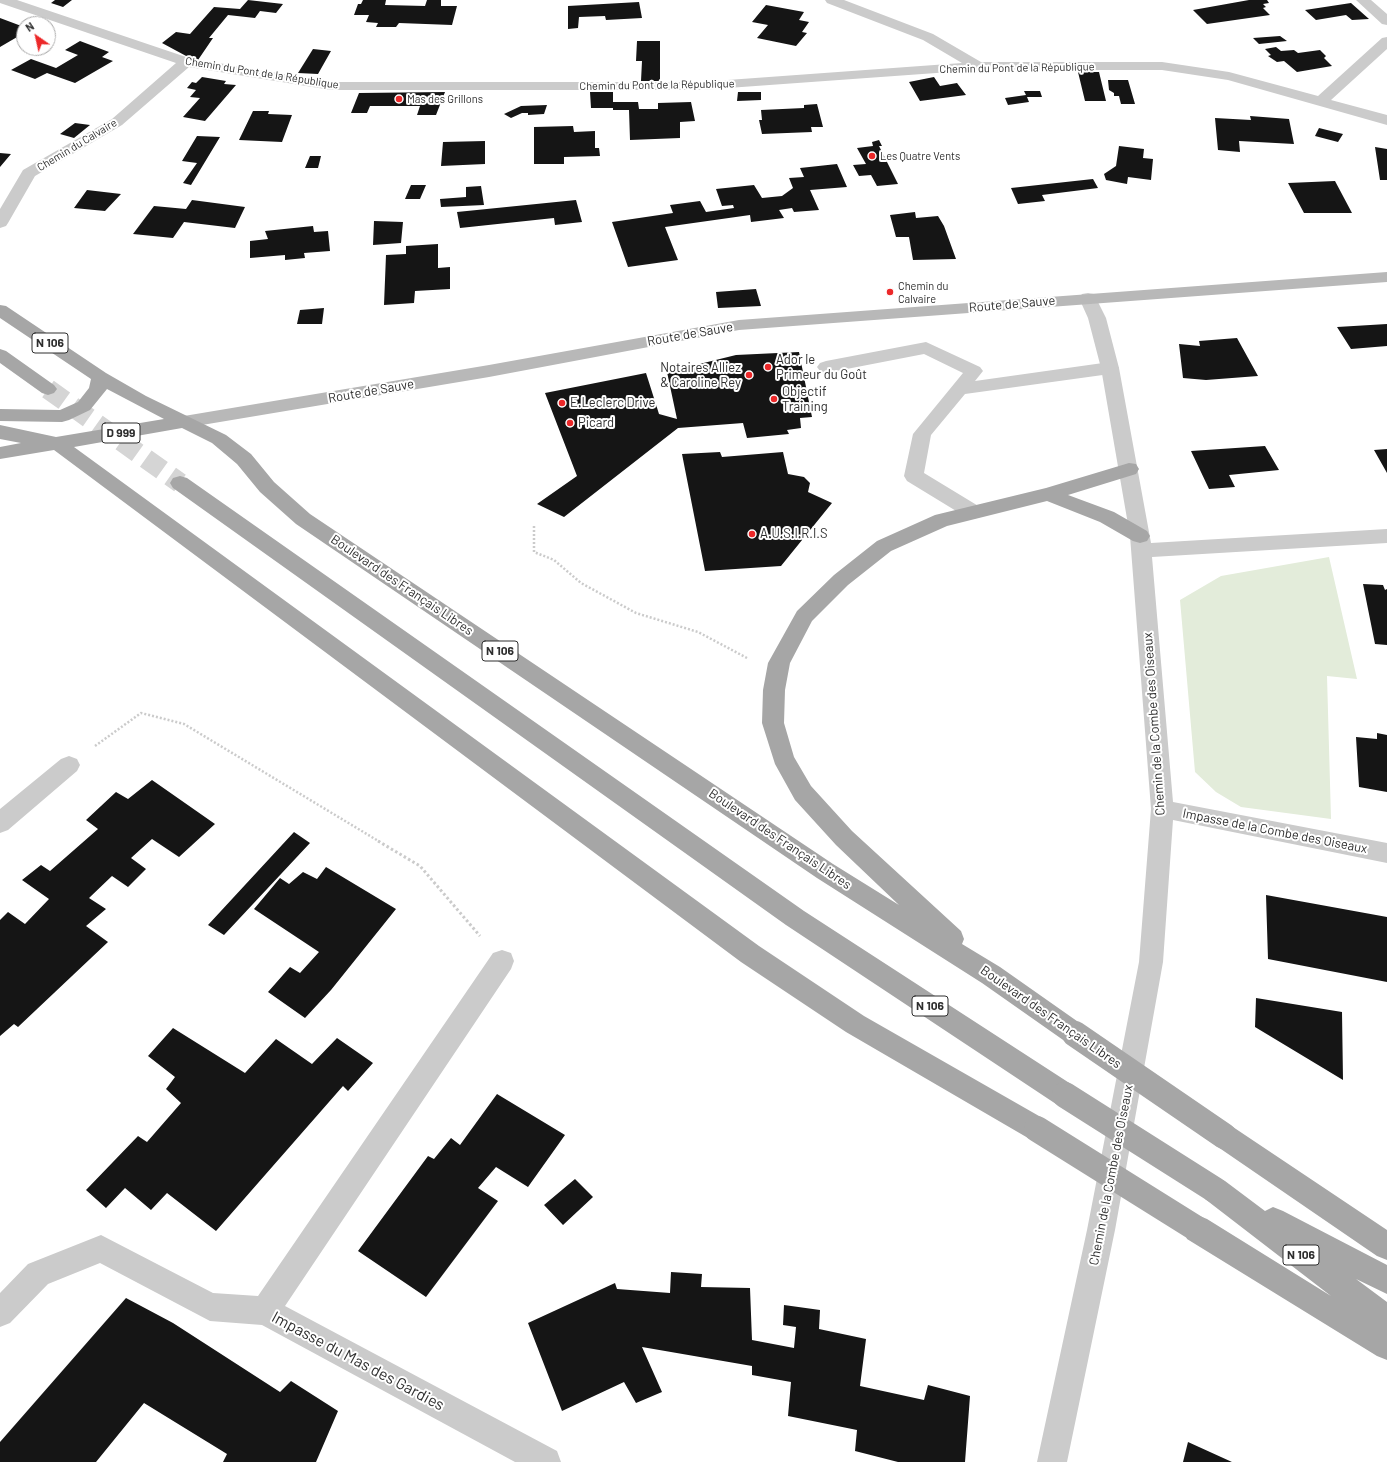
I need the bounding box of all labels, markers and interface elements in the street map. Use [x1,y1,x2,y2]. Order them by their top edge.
north arrow [16,16,56,56]
text: N [23,19,36,34]
street label: Chemin du Pont de la République [184,54,340,92]
street label: Chemin du Pont de la République [939,60,1095,76]
street label: Chemin du Pont de la République [579,77,735,93]
place label: Mas des Grillons [407,92,483,106]
marker: Mas des Grillons [394,94,404,104]
street label: Chemin du Calvaire [35,116,119,174]
place label: Les Quatre Vents [880,149,960,163]
marker: Les Quatre Vents [867,151,877,161]
place label: Chemin du Calvaire [898,279,948,305]
marker: Chemin du Calvaire [885,287,895,297]
street label: Route de Sauve [968,292,1056,316]
street label: Route de Sauve [646,319,734,349]
road number: N 106 [32,333,68,353]
place label: Ador le Primeur du Goût [776,352,867,383]
place label: Notaires Alliez & Caroline Rey [660,360,741,391]
marker: Ador le Primeur du Goût [763,362,773,372]
marker: Notaires Alliez & Caroline Rey [744,370,754,380]
street label: Route de Sauve [327,376,415,406]
place label: Objectif Training [782,384,828,415]
marker: Objectif Training [769,394,779,404]
place label: E.Leclerc Drive [570,395,655,411]
marker: E.Leclerc Drive [557,398,567,408]
place label: Picard [578,415,614,431]
marker: Picard [565,418,575,428]
road number: D 999 [102,423,140,443]
place label: A.U.S.I.R.I.S [760,526,828,542]
marker: A.U.S.I.R.I.S [747,529,757,539]
street label: Boulevard des Français Libres [328,531,476,639]
street label: Chemin de la Combe des Oiseaux [1140,632,1168,816]
road number: N 106 [482,641,518,661]
street label: Boulevard des Français Libres [706,785,854,893]
street label: Impasse de la Combe des Oiseaux [1181,805,1369,857]
street label: Boulevard des Français Libres [978,962,1124,1072]
road number: N 106 [912,996,948,1016]
street label: Chemin de la Combe des Oiseaux [1086,1083,1136,1267]
road number: N 106 [1283,1245,1319,1265]
street label: Impasse du Mas des Gardies [268,1307,448,1415]

